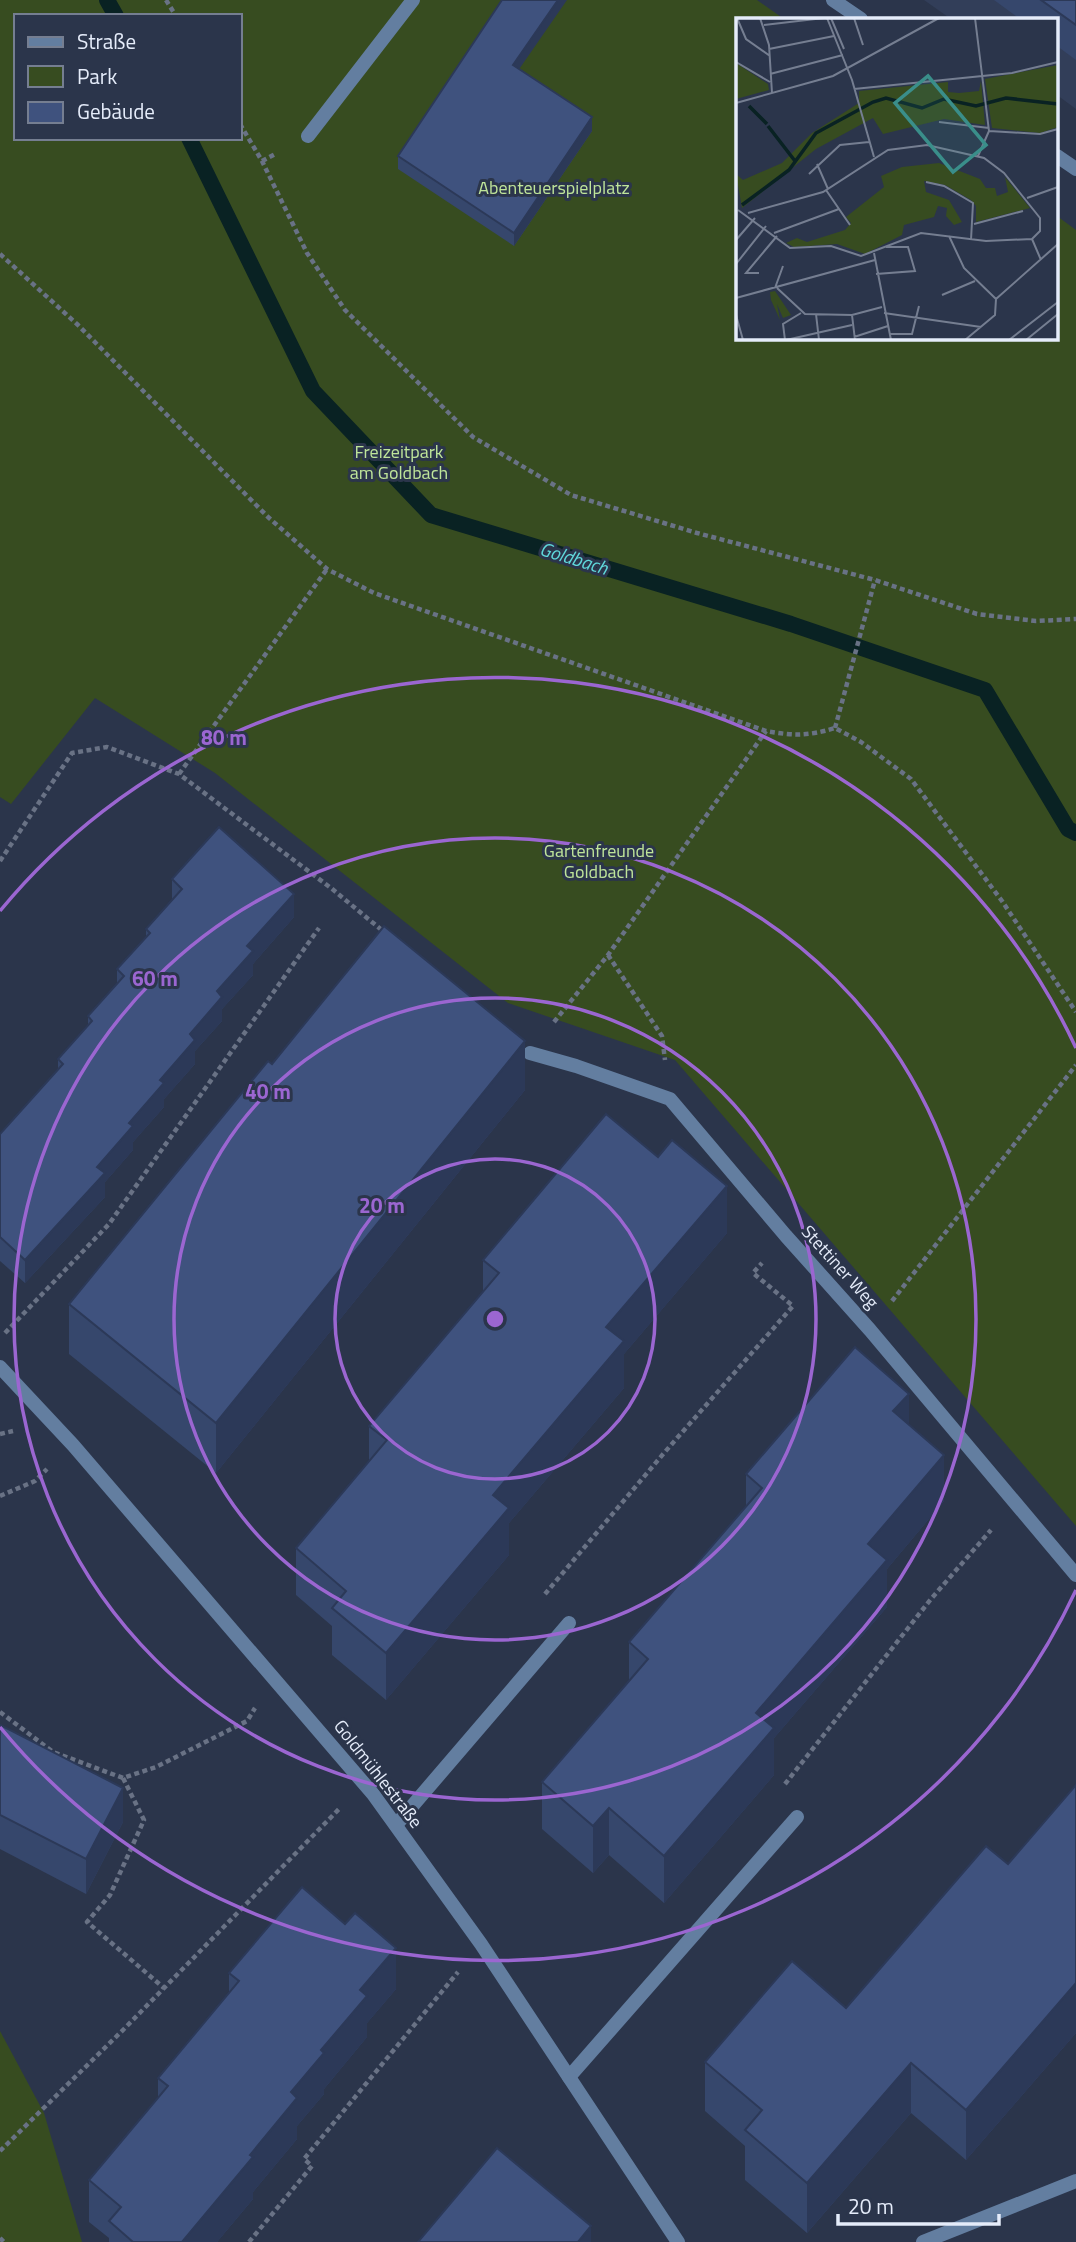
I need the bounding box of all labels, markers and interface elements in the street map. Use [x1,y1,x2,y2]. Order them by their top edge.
legend [14,14,242,140]
inset map [736,18,1058,340]
text: Straße [77,25,136,57]
text: Park [77,60,117,92]
text: Gebäude [77,95,155,127]
park label: Abenteuerspielplatz [478,174,630,201]
park label: Freizeitpark am Goldbach [350,438,448,486]
water label: Goldbach [536,533,612,582]
text: 80 m [201,721,247,753]
park label: Gartenfreunde Goldbach [544,837,654,885]
text: 60 m [132,962,178,994]
text: 40 m [245,1075,291,1107]
text: 20 m [359,1189,405,1221]
street label: Stettiner Weg [795,1219,885,1314]
centre of rings [483,1307,507,1331]
street label: Goldmühlestraße [327,1714,429,1834]
scale bar [838,2182,999,2226]
text: 20 m [848,2190,894,2222]

